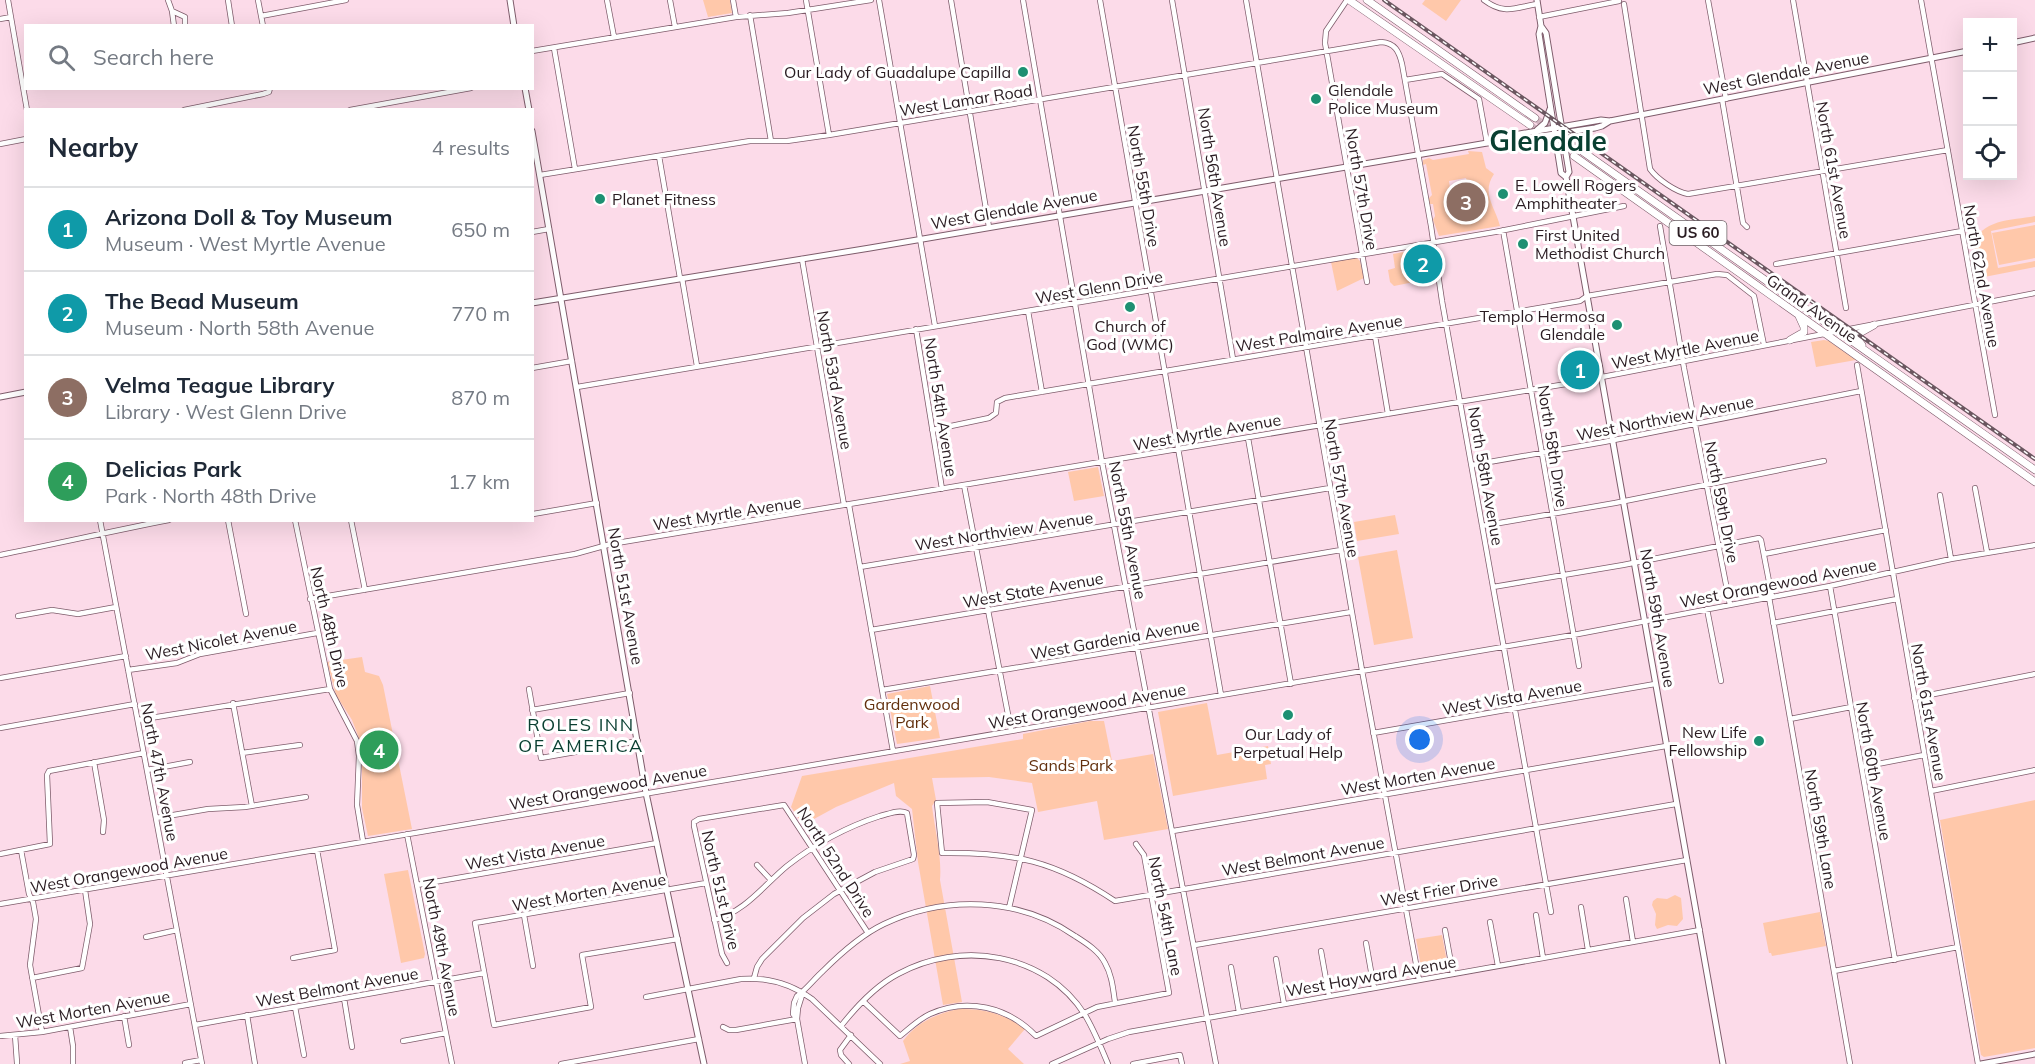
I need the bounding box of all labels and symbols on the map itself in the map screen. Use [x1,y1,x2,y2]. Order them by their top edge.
street label: West Glendale Avenue [1701,47,1871,99]
place label: Our Lady of Guadalupe Capilla [784,62,1011,82]
marker: Our Lady of Guadalupe Capilla [1016,65,1030,79]
street label: West Lamar Road [898,80,1034,120]
place label: Glendale Police Museum [1328,80,1438,118]
marker: Glendale Police Museum [1309,92,1323,106]
street label: North 61st Avenue [1812,100,1856,240]
street label: North 56th Avenue [1194,106,1236,248]
street label: North 55th Drive [1123,123,1165,249]
district label: Glendale [1489,123,1607,158]
street label: North 57th Drive [1341,126,1383,252]
place label: E. Lowell Rogers Amphitheater [1515,175,1636,213]
pin: 3 [1446,180,1486,224]
street label: West Glendale Avenue [929,185,1099,233]
marker: E. Lowell Rogers Amphitheater [1496,187,1510,201]
place label: Planet Fitness [612,189,716,209]
marker: Planet Fitness [593,192,607,206]
street label: North 62nd Avenue [1960,203,2004,349]
road number: US 60 [1670,221,1726,245]
place label: First United Methodist Church [1535,225,1665,263]
marker: First United Methodist Church [1516,237,1530,251]
pin: 2 [1404,242,1442,286]
street label: West Glenn Drive [1034,266,1164,308]
street label: Grand Avenue [1763,269,1861,347]
marker: Church of God (WMC) [1123,300,1137,314]
place label: Templo Hermosa Glendale [1480,306,1605,344]
street label: North 53rd Avenue [813,309,857,451]
street label: West Palmaire Avenue [1234,310,1404,356]
place label: Church of God (WMC) [1086,316,1174,354]
marker: Templo Hermosa Glendale [1610,318,1624,332]
street label: West Myrtle Avenue [1610,325,1760,373]
street label: North 54th Avenue [920,336,962,478]
pin: 1 [1560,348,1600,392]
street label: North 58th Drive [1533,383,1573,509]
street label: West Northview Avenue [1575,391,1755,445]
street label: North 58th Avenue [1464,405,1508,547]
street label: West Myrtle Avenue [1132,409,1282,455]
street label: North 57th Avenue [1320,417,1364,559]
street label: North 59th Drive [1700,439,1744,565]
street label: North 55th Avenue [1105,459,1151,601]
street label: West Myrtle Avenue [652,491,802,535]
street label: West Northview Avenue [913,507,1095,555]
street label: North 51st Avenue [604,526,648,666]
street label: North 59th Avenue [1636,547,1680,689]
street label: West Orangewood Avenue [1678,554,1878,612]
street label: North 48th Drive [306,565,354,689]
street label: West State Avenue [961,568,1105,612]
street label: West Gardenia Avenue [1029,614,1201,664]
street label: West Nicolet Avenue [144,616,298,664]
street label: North 61st Avenue [1907,642,1951,782]
street label: West Vista Avenue [1441,675,1583,719]
street label: West Orangewood Avenue [987,679,1187,733]
park label: Gardenwood Park [864,694,960,732]
street label: North 60th Avenue [1852,700,1896,842]
street label: North 47th Avenue [137,701,183,843]
marker: Our Lady of Perpetual Help [1281,708,1295,722]
district label: ROLES INN OF AMERICA [518,713,644,757]
place label: New Life Fellowship [1669,722,1747,760]
place label: Our Lady of Perpetual Help [1233,724,1343,762]
your location [1405,725,1434,754]
pin: 4 [360,728,398,772]
marker: New Life Fellowship [1752,734,1766,748]
street label: West Morten Avenue [1340,753,1496,799]
park label: Sands Park [1029,755,1114,775]
street label: West Orangewood Avenue [508,760,708,814]
street label: North 59th Lane [1801,768,1841,890]
street label: North 52nd Drive [793,803,879,921]
street label: North 51st Drive [698,828,744,952]
street label: West Vista Avenue [464,830,606,874]
street label: West Belmont Avenue [1220,832,1386,880]
street label: West Orangewood Avenue [29,843,229,897]
street label: North 54th Lane [1145,855,1187,977]
street label: West Morten Avenue [511,869,667,915]
street label: West Frier Drive [1379,870,1499,910]
street label: North 49th Avenue [419,876,465,1018]
street label: West Hayward Avenue [1284,951,1458,1001]
street label: West Belmont Avenue [254,963,420,1011]
street label: West Morten Avenue [15,986,171,1032]

